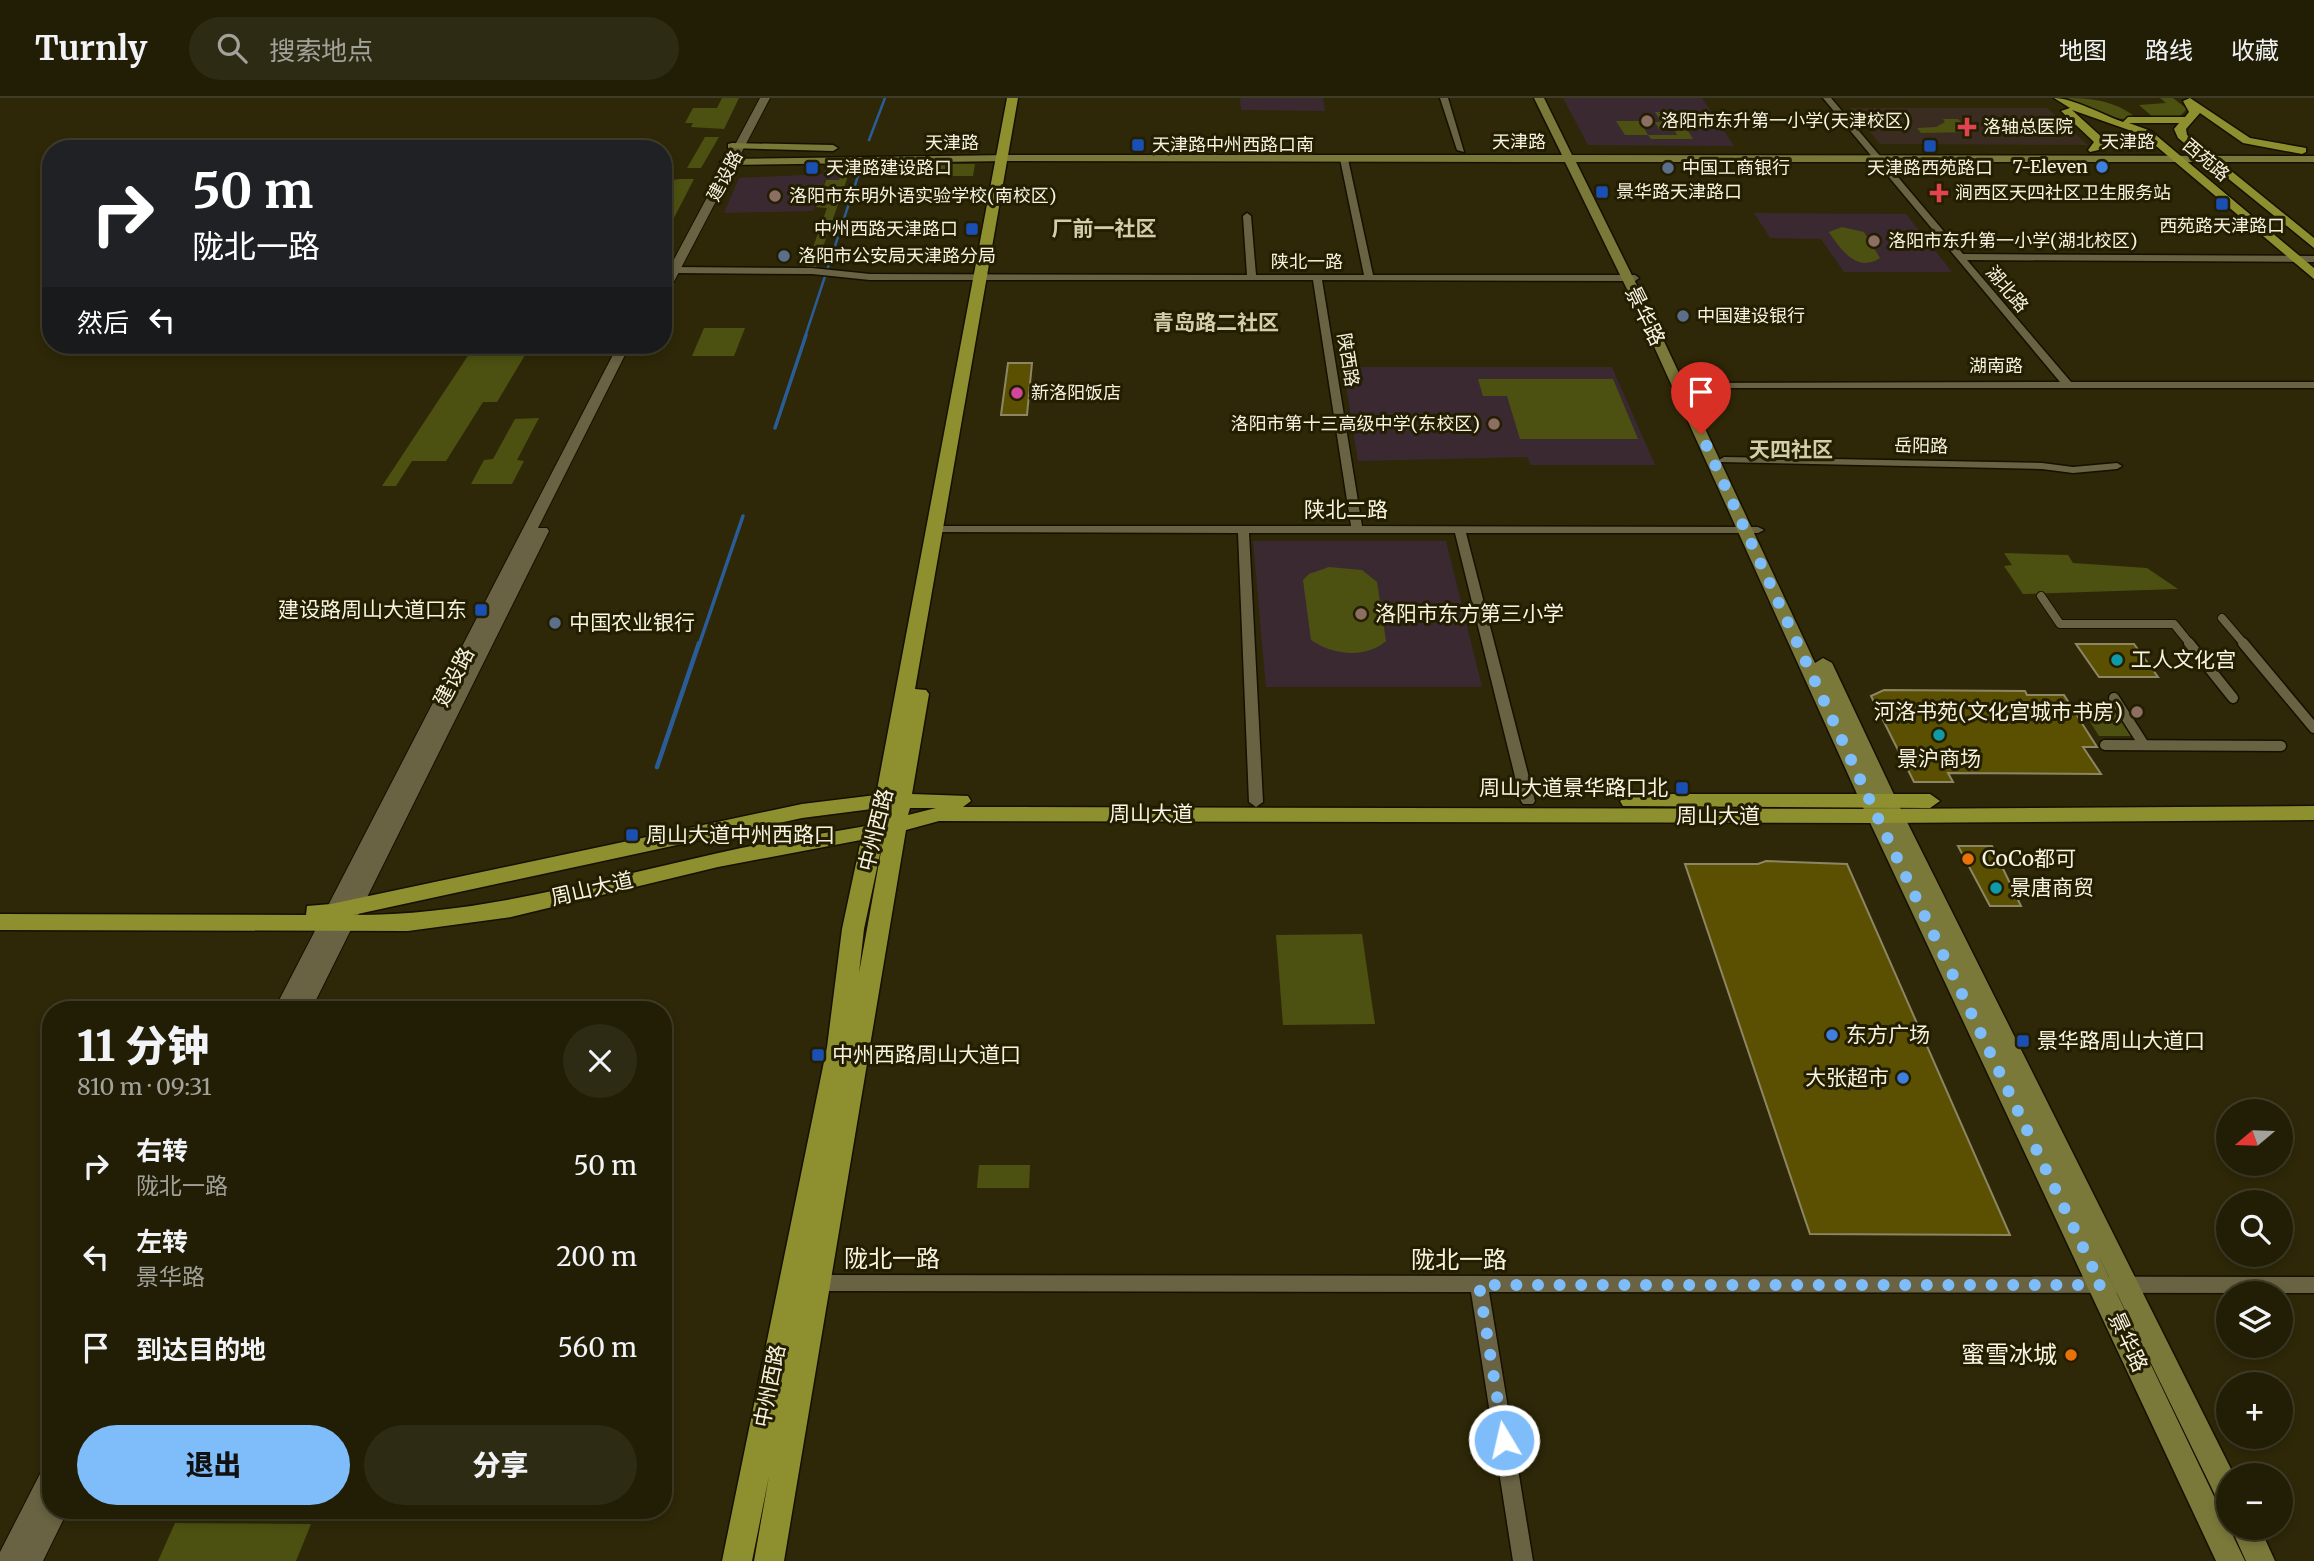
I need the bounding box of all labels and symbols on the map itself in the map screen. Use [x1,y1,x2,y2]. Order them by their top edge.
place label: 洛阳市东升第一小学(天津校区) [1661,109,1910,132]
marker: 洛阳市东升第一小学(天津校区) [1639,113,1655,129]
place label: 洛轴总医院 [1983,115,2073,138]
marker: 洛轴总医院 [1957,117,1977,137]
street label: 天津路 [1492,130,1546,153]
street label: 天津路 [2101,130,2155,153]
street label: 天津路 [925,131,979,154]
place label: 天津路中州西路口南 [1152,133,1314,156]
street label: 西苑路 [2178,133,2234,186]
marker: 天津路中州西路口南 [1130,137,1146,153]
marker: 天津路西苑路口 [1922,138,1938,154]
street label: 建设路 [702,147,747,205]
place label: 7-Eleven [2012,155,2088,178]
place label: 天津路建设路口 [826,156,952,179]
place label: 中国工商银行 [1682,156,1790,179]
place label: 天津路西苑路口 [1867,156,1993,179]
marker: 7-Eleven [2094,159,2110,175]
marker: 天津路建设路口 [804,160,820,176]
marker: 中国工商银行 [1660,160,1676,176]
place label: 景华路天津路口 [1616,180,1742,203]
place label: 涧西区天四社区卫生服务站 [1955,181,2171,204]
marker: 涧西区天四社区卫生服务站 [1929,183,1949,203]
place label: 洛阳市东明外语实验学校(南校区) [789,184,1056,207]
marker: 景华路天津路口 [1594,184,1610,200]
marker: 洛阳市东明外语实验学校(南校区) [767,188,783,204]
marker: 西苑路天津路口 [2214,196,2230,212]
place label: 西苑路天津路口 [2159,214,2285,237]
district label: 厂前一社区 [1052,215,1157,242]
place label: 中州西路天津路口 [814,217,958,240]
marker: 中州西路天津路口 [964,221,980,237]
place label: 洛阳市东升第一小学(湖北校区) [1888,229,2137,252]
marker: 洛阳市东升第一小学(湖北校区) [1866,233,1882,249]
place label: 洛阳市公安局天津路分局 [798,244,996,267]
marker: 洛阳市公安局天津路分局 [776,248,792,264]
street label: 陕北一路 [1271,250,1343,273]
street label: 湖北路 [1981,261,2034,317]
street label: 景华路 [1620,282,1671,350]
place label: 中国建设银行 [1697,304,1805,327]
marker: 中国建设银行 [1675,308,1691,324]
district label: 青岛路二社区 [1153,309,1279,336]
street label: 陕西路 [1333,331,1364,388]
street label: 湖南路 [1969,354,2023,377]
pin [1671,362,1731,434]
place label: 新洛阳饭店 [1031,381,1121,404]
marker: 新洛阳饭店 [1009,385,1025,401]
place label: 洛阳市第十三高级中学(东校区) [1231,412,1480,435]
marker: 洛阳市第十三高级中学(东校区) [1486,416,1502,432]
street label: 岳阳路 [1894,434,1948,457]
district label: 天四社区 [1749,436,1833,463]
street label: 陕北二路 [1304,496,1388,523]
place label: 建设路周山大道口东 [278,596,467,623]
place label: 洛阳市东方第三小学 [1375,600,1564,627]
marker: 建设路周山大道口东 [473,602,489,618]
marker: 洛阳市东方第三小学 [1353,606,1369,622]
place label: 中国农业银行 [569,609,695,636]
marker: 中国农业银行 [547,615,563,631]
street label: 建设路 [427,643,480,711]
place label: 工人文化宫 [2131,646,2236,673]
marker: 工人文化宫 [2109,652,2125,668]
place label: 河洛书苑(文化宫城市书房) [1874,698,2123,725]
marker: 河洛书苑(文化宫城市书房) [2129,704,2145,720]
marker: 景沪商场 [1931,727,1947,743]
place label: 景沪商场 [1897,745,1981,772]
place label: 周山大道景华路口北 [1479,774,1668,801]
marker: 周山大道景华路口北 [1674,780,1690,796]
street label: 中州西路 [852,786,899,874]
street label: 周山大道 [1109,800,1193,827]
street label: 周山大道 [1676,802,1760,829]
place label: 周山大道中州西路口 [646,821,835,848]
marker: 周山大道中州西路口 [624,827,640,843]
place label: CoCo都可 [1982,845,2076,872]
marker: CoCo都可 [1960,851,1976,867]
street label: 周山大道 [548,866,636,911]
place label: 景唐商贸 [2010,874,2094,901]
marker: 景唐商贸 [1988,880,2004,896]
place label: 东方广场 [1846,1021,1930,1048]
marker: 东方广场 [1824,1027,1840,1043]
place label: 景华路周山大道口 [2037,1027,2205,1054]
marker: 景华路周山大道口 [2015,1033,2031,1049]
place label: 中州西路周山大道口 [832,1041,1021,1068]
marker: 中州西路周山大道口 [810,1047,826,1063]
place label: 大张超市 [1805,1064,1889,1091]
marker: 大张超市 [1895,1070,1911,1086]
north arrow [2216,1099,2292,1176]
street label: 陇北一路 [844,1243,940,1274]
street label: 陇北一路 [1411,1244,1507,1275]
street label: 景华路 [2103,1308,2154,1376]
place label: 蜜雪冰城 [1961,1339,2057,1370]
street label: 中州西路 [748,1342,791,1430]
marker: 蜜雪冰城 [2063,1347,2079,1363]
position arrow [1467,1403,1541,1477]

